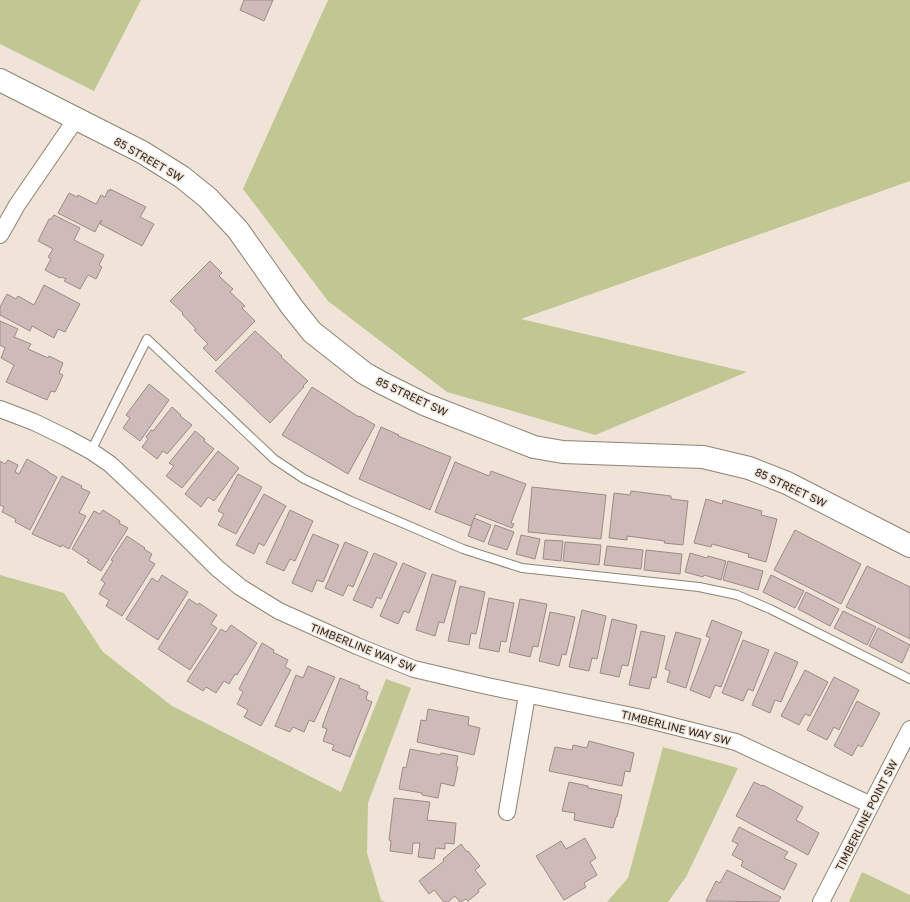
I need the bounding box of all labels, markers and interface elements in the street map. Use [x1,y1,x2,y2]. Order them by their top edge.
street label: 85 STREET SW [112,134,186,184]
street label: 85 STREET SW [374,374,450,418]
street label: 85 STREET SW [753,465,829,509]
street label: TIMBERLINE WAY SW [309,620,418,674]
street label: TIMBERLINE WAY SW [620,707,732,747]
street label: TIMBERLINE POINT SW [832,757,900,873]

